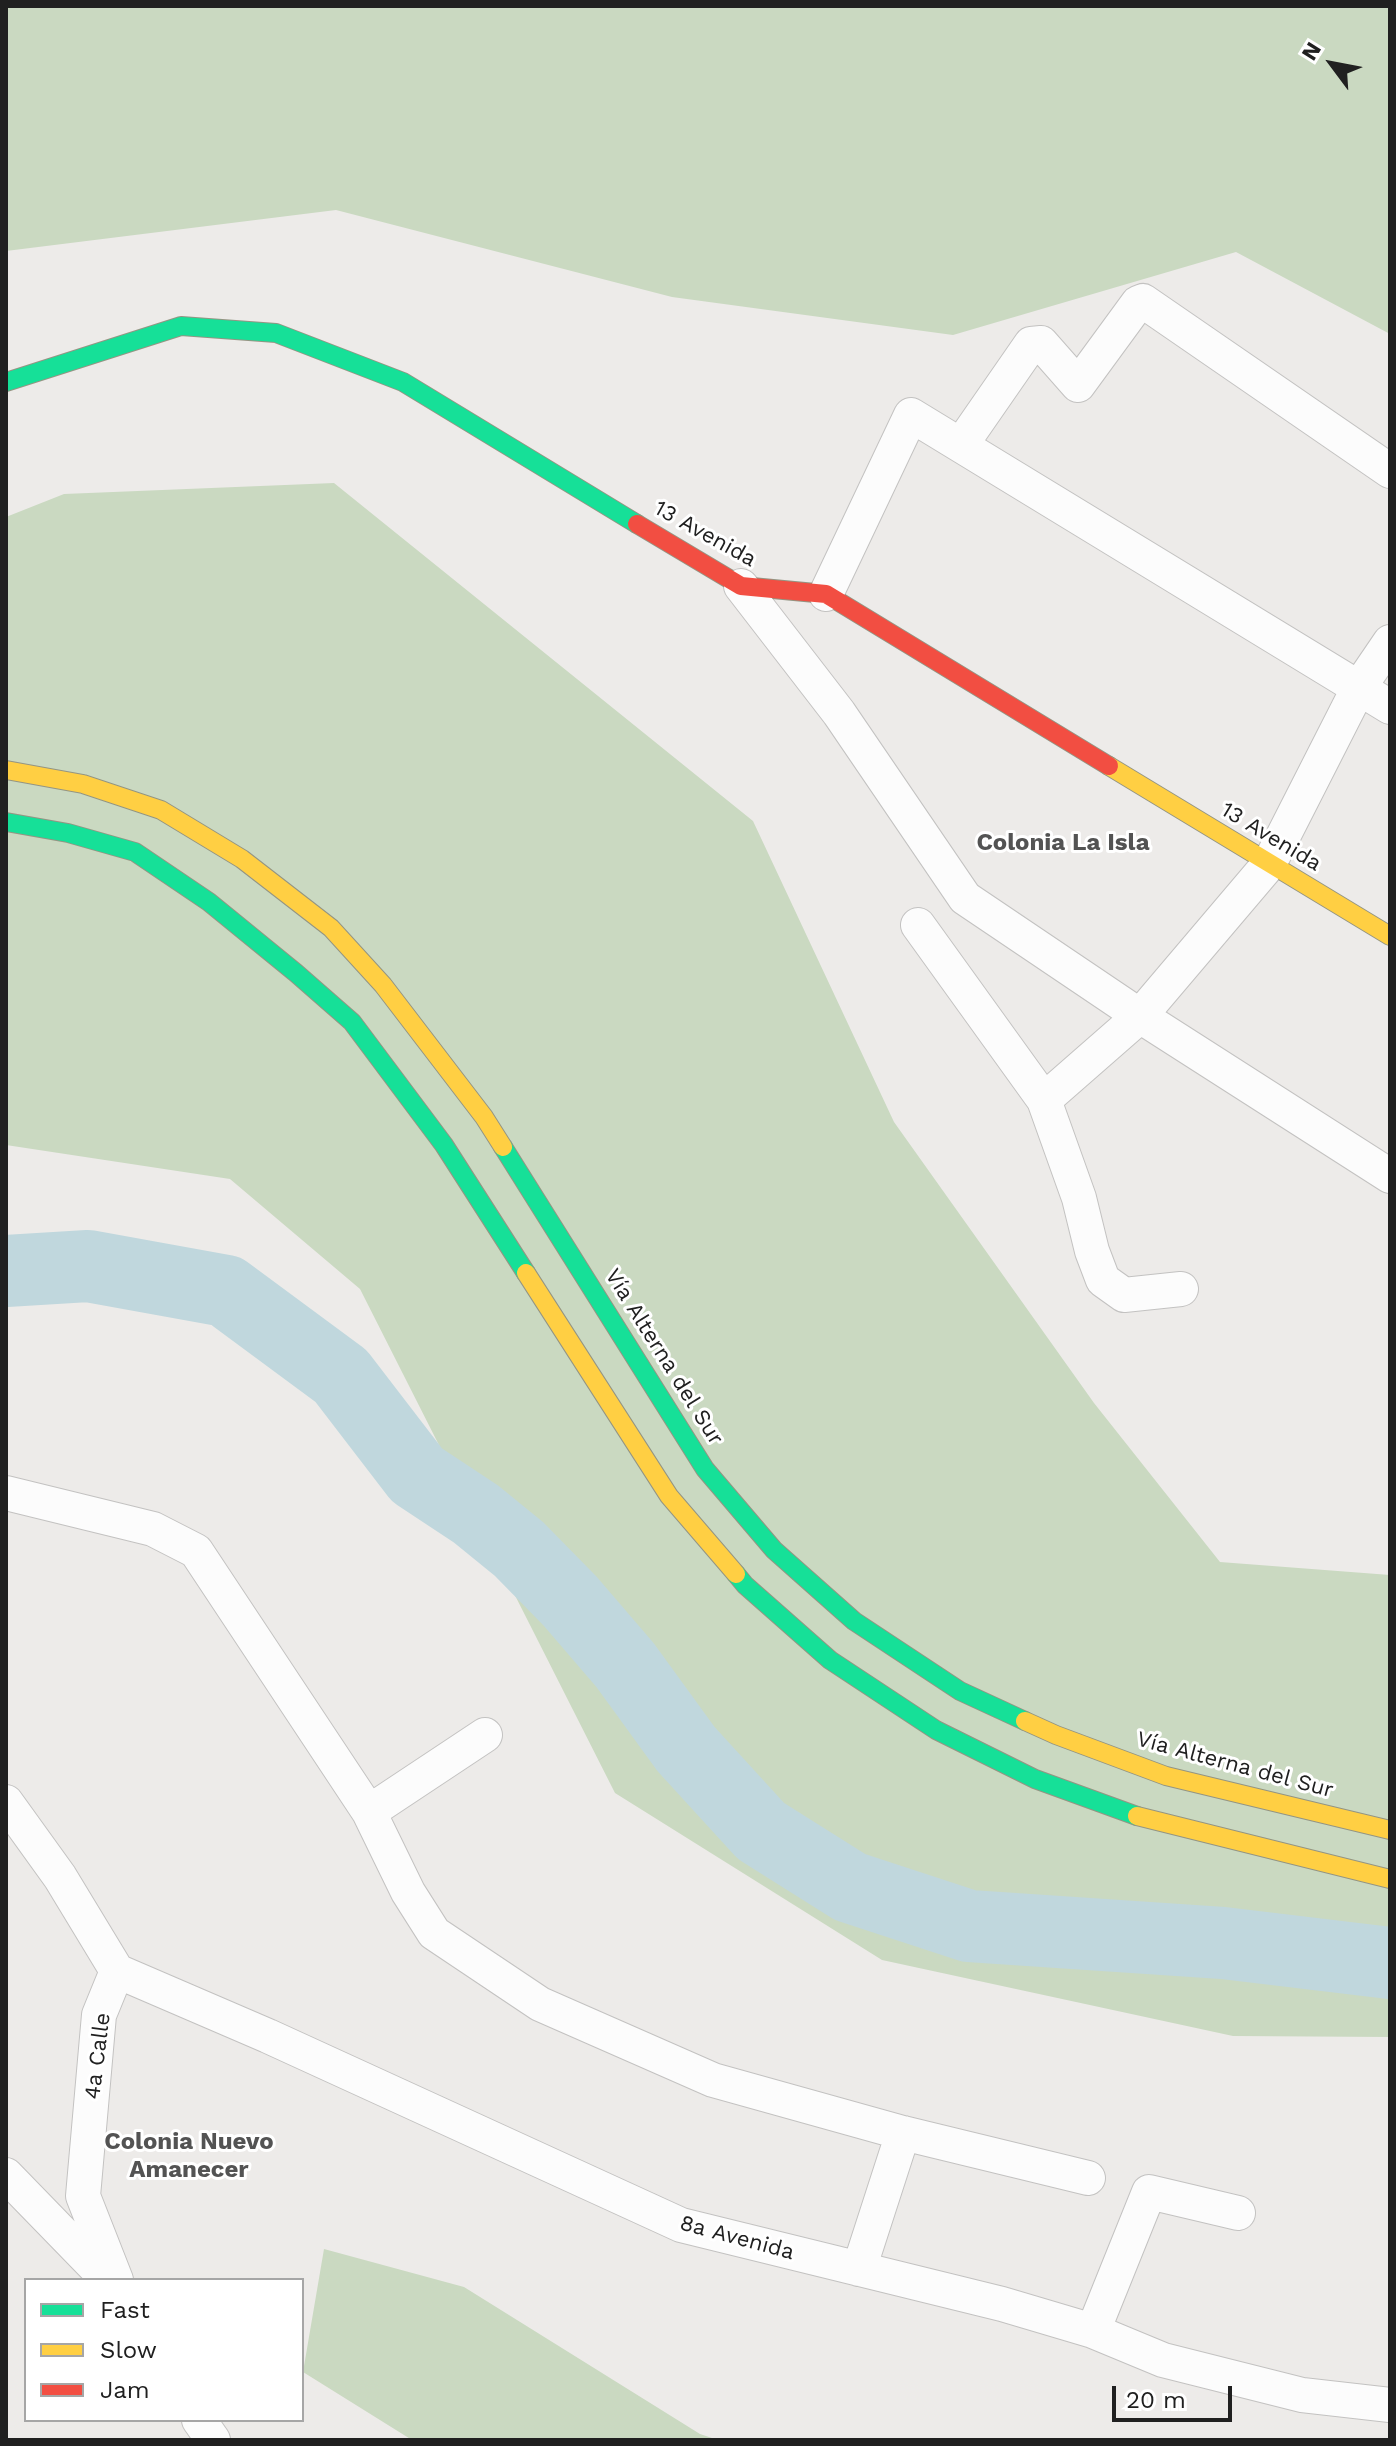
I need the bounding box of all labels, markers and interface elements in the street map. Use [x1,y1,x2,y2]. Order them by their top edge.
north arrow [1292,24,1372,104]
text: N [1296,37,1326,65]
street label: 13 Avenida [649,495,761,573]
street label: 13 Avenida [1216,797,1326,877]
district label: Colonia La Isla [976,829,1150,857]
street label: Vía Alterna del Sur [599,1264,729,1450]
street label: Vía Alterna del Sur [1134,1726,1336,1804]
street label: 4a Calle [80,2011,116,2101]
district label: Colonia Nuevo Amanecer [104,2128,274,2184]
street label: 8a Avenida [677,2210,797,2266]
legend [24,2278,304,2422]
text: Fast [100,2296,150,2324]
text: Slow [100,2336,157,2364]
scale bar [1116,2370,1236,2420]
text: Jam [100,2376,150,2404]
text: 20 m [1126,2386,1186,2414]

